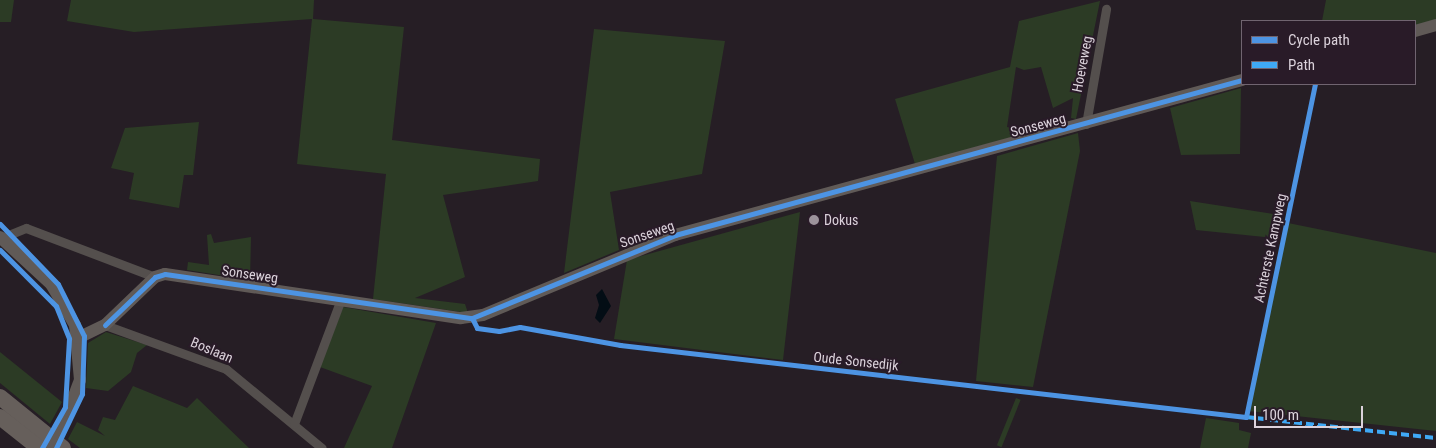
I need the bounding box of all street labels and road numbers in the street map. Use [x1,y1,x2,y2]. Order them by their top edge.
street label: Hoeveweg [1068,34,1096,94]
street label: Sonseweg [1008,110,1068,140]
street label: Achterste Kampweg [1250,192,1290,304]
street label: Sonseweg [618,217,676,251]
street label: Sonseweg [221,262,279,286]
street label: Boslaan [188,334,236,366]
street label: Oude Sonsedijk [813,348,899,374]

